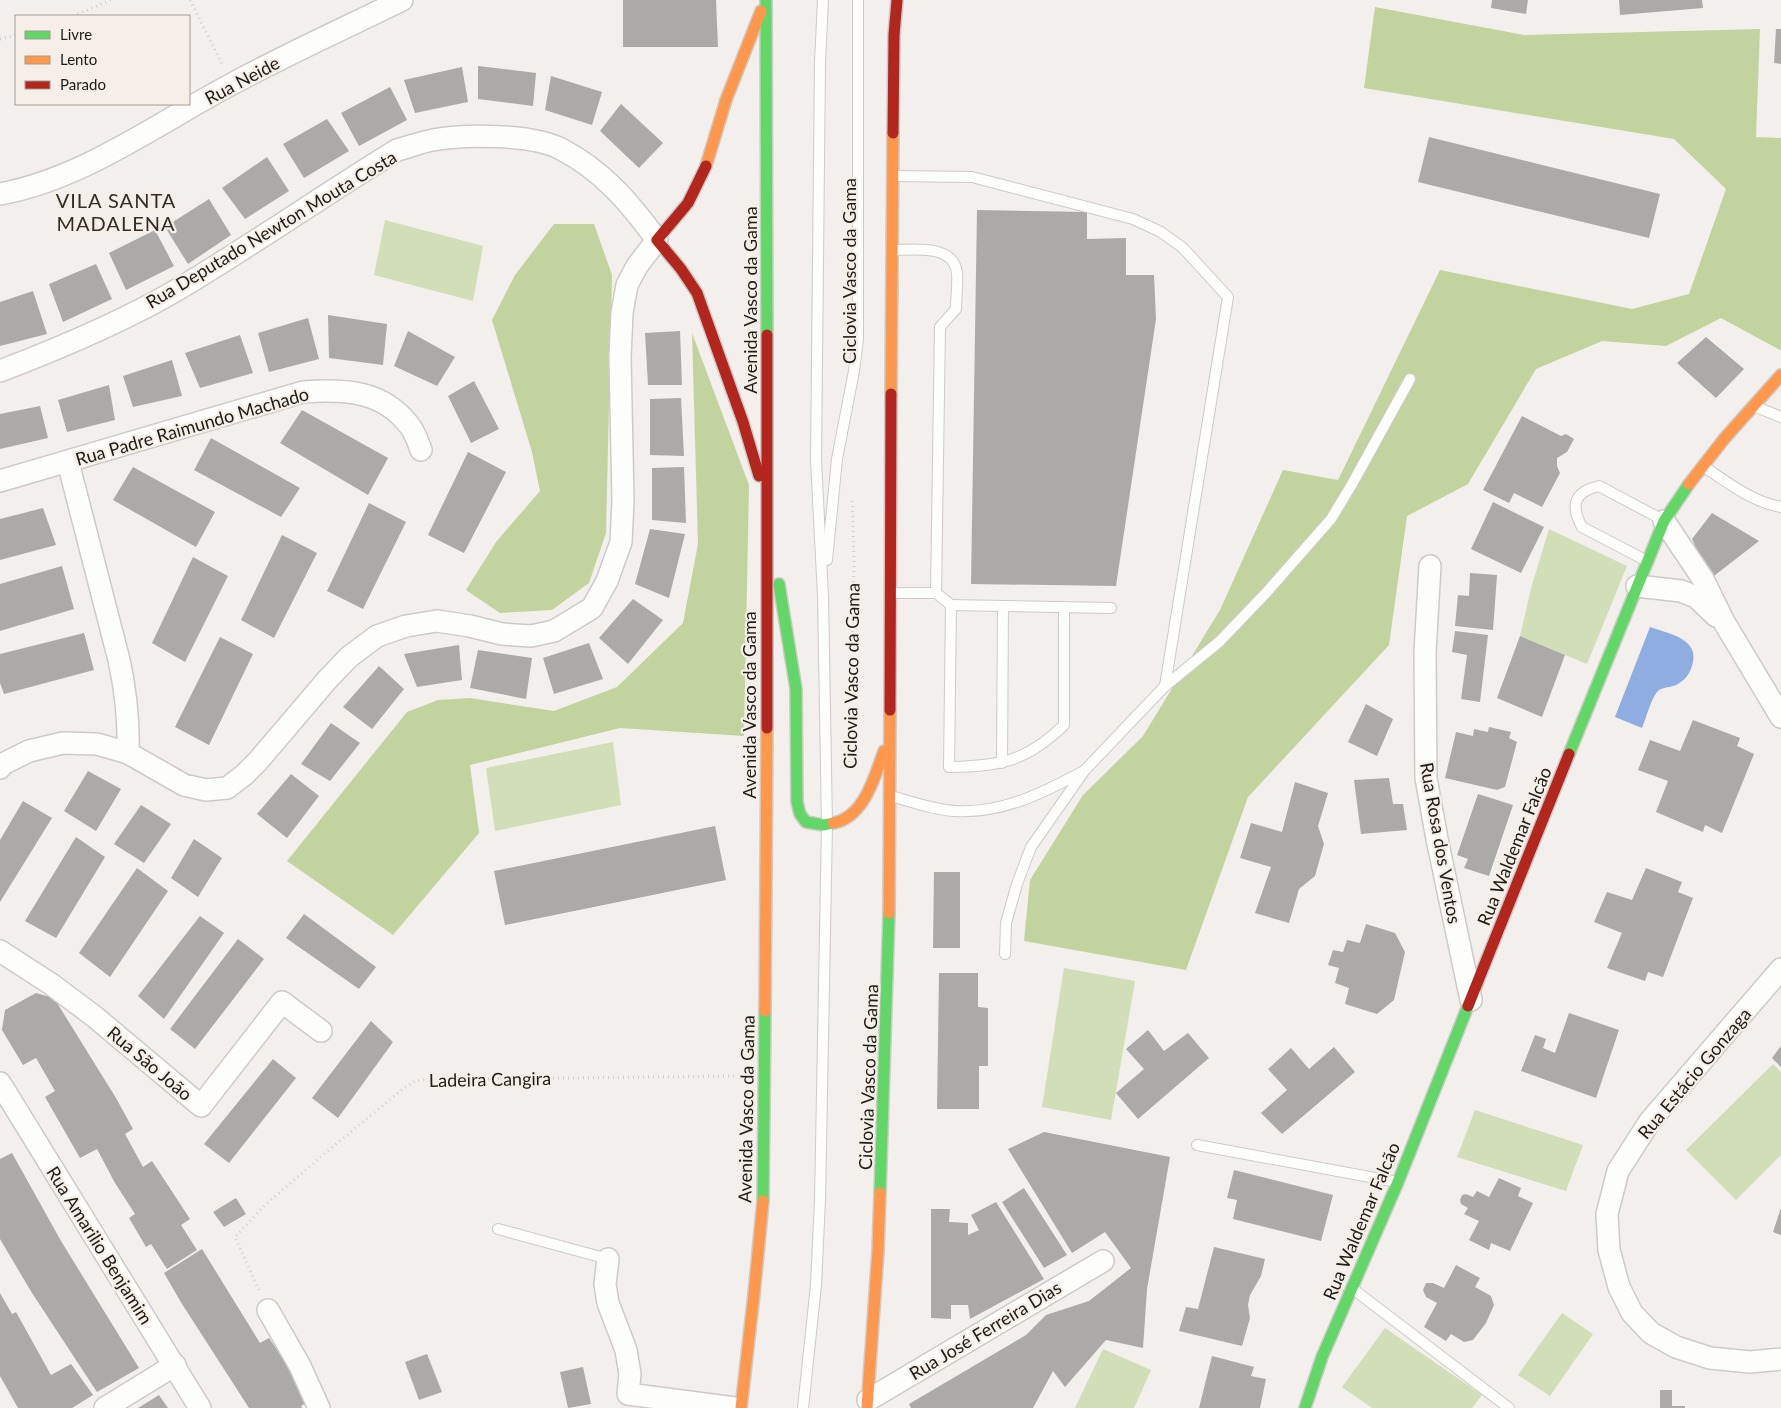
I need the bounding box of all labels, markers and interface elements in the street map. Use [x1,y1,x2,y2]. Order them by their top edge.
legend [15,15,190,105]
text: Livre [60,25,92,43]
text: Lento [60,50,97,68]
street label: Rua Neide [201,51,283,109]
text: Parado [60,75,106,93]
street label: Rua Deputado Newton Mouta Costa [142,145,400,313]
street label: Ciclovia Vasco da Gama [838,178,860,364]
district label: VILA SANTA MADALENA [56,188,176,235]
street label: Avenida Vasco da Gama [739,206,761,394]
street label: Rua Padre Raimundo Machado [73,382,311,470]
street label: Ciclovia Vasco da Gama [838,583,864,769]
street label: Avenida Vasco da Gama [738,611,760,799]
street label: Rua Rosa dos Ventos [1416,761,1466,926]
street label: Rua Waldemar Falcão [1472,764,1556,928]
street label: Ciclovia Vasco da Gama [854,984,882,1170]
street label: Rua Estácio Gonzaga [1633,1003,1755,1143]
street label: Avenida Vasco da Gama [733,1015,759,1203]
street label: Rua São João [103,1021,197,1105]
street label: Ladeira Cangira [429,1067,551,1091]
street label: Rua Waldemar Falcão [1318,1139,1404,1303]
street label: Rua Amarilio Benjamim [42,1162,158,1328]
street label: Rua José Ferreira Dias [905,1276,1065,1384]

